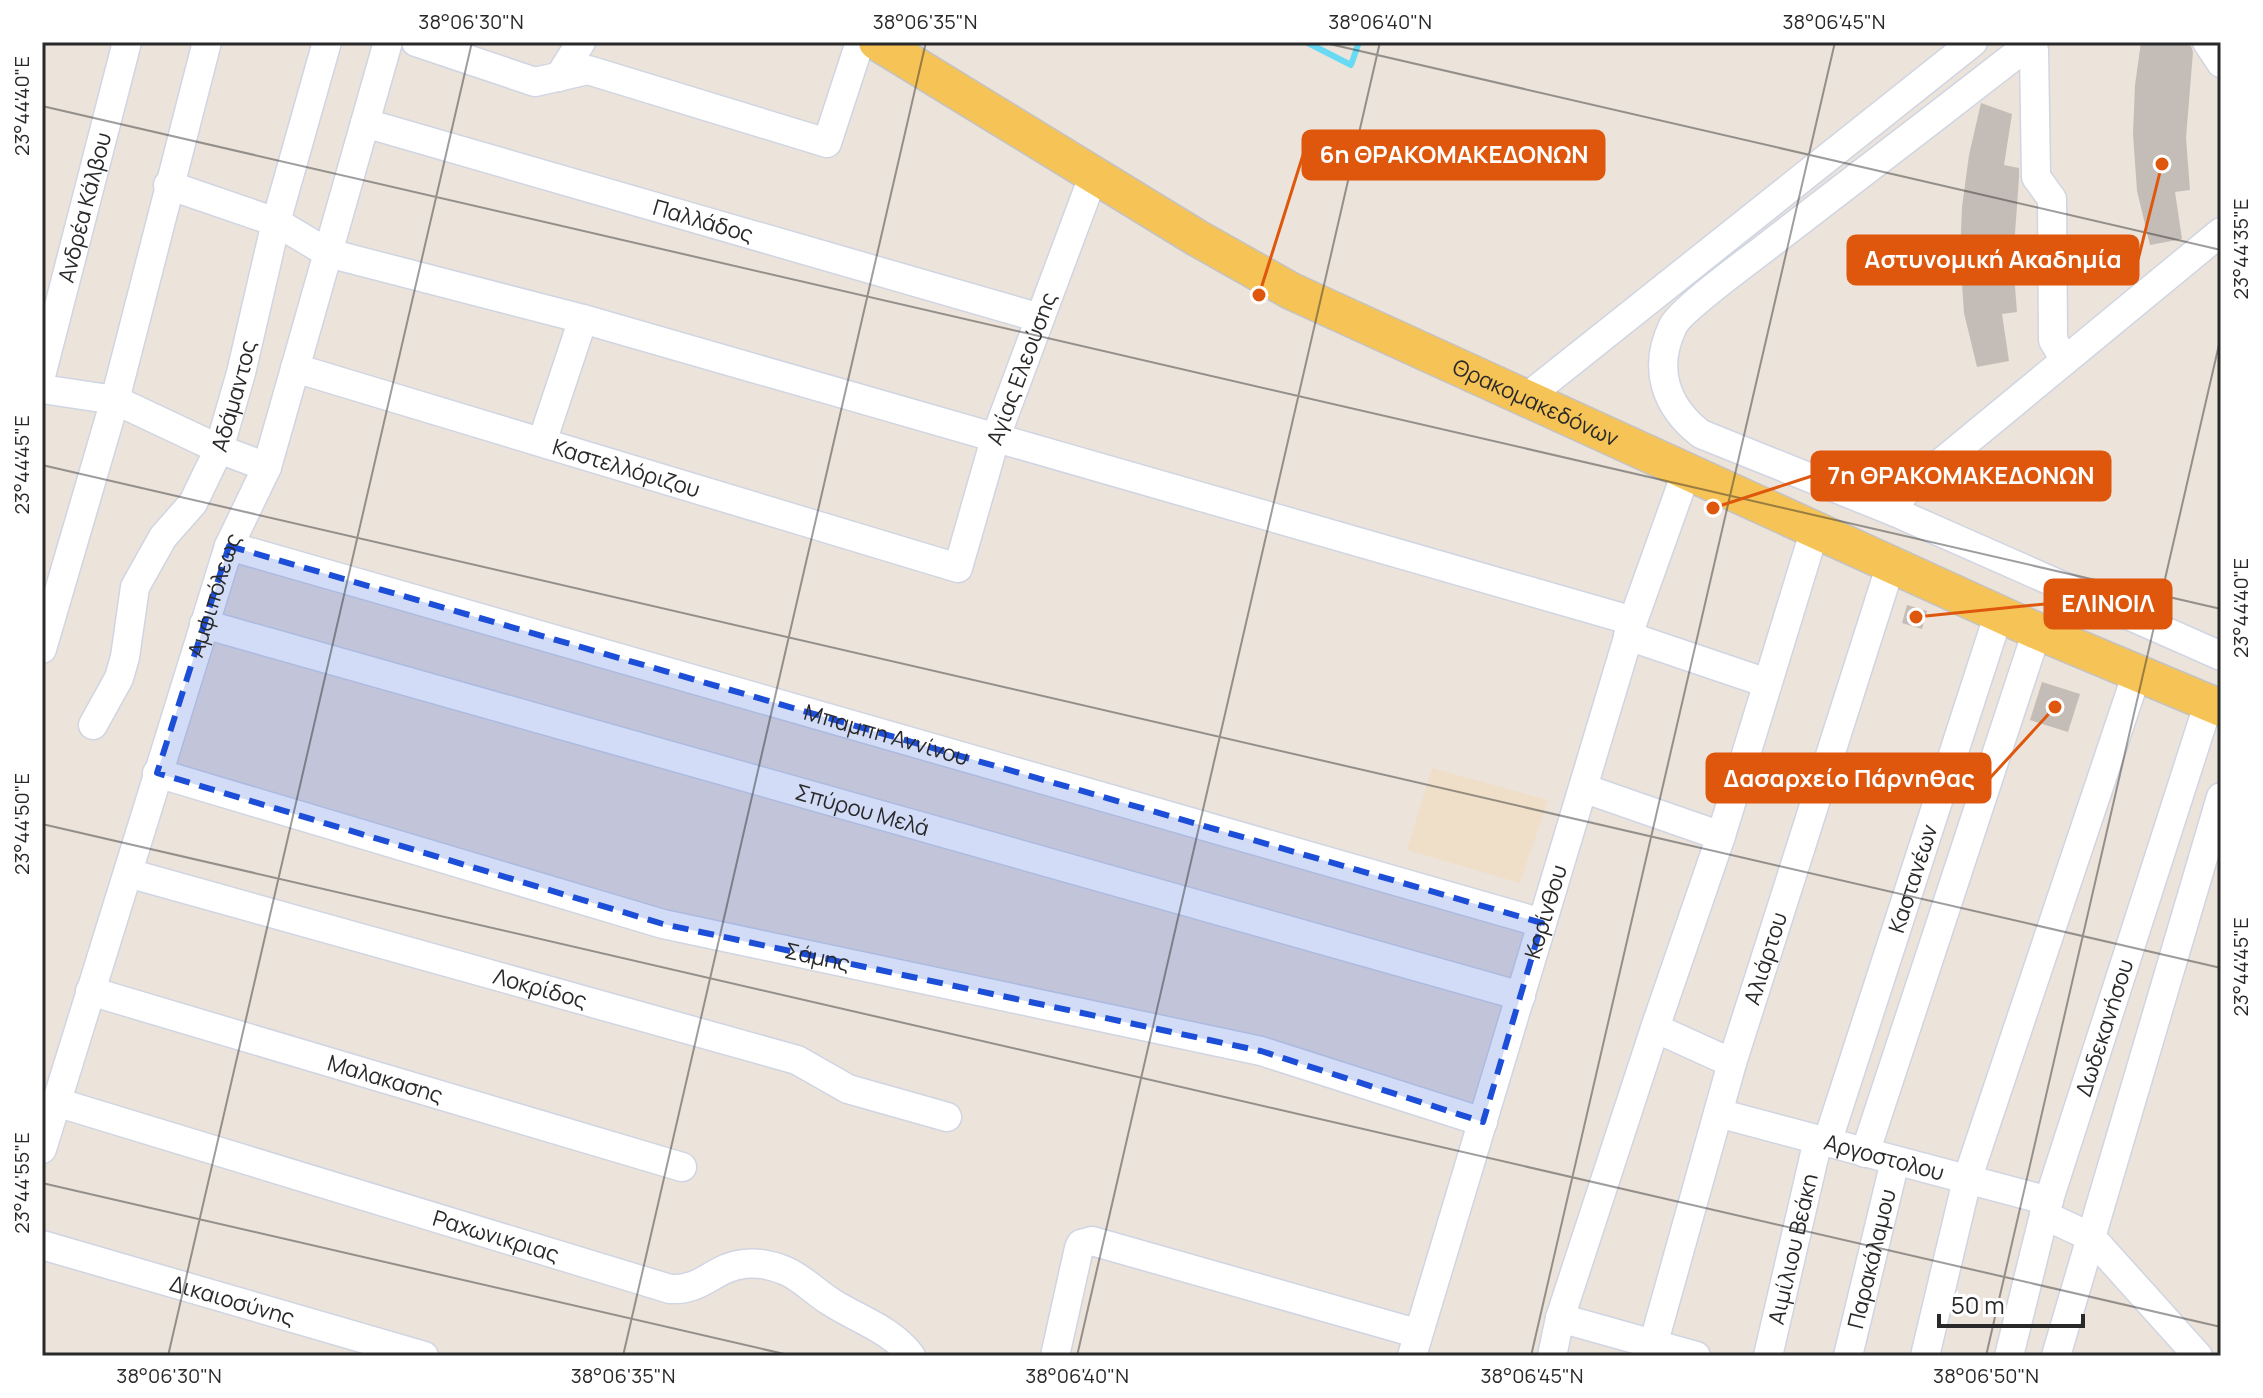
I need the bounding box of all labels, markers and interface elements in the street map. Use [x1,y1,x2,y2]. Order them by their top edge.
text: 38°06'30"N [418,8,524,35]
text: 38°06'35"N [873,8,977,35]
text: 38°06'40"N [1328,8,1432,35]
text: 38°06'45"N [1782,8,1886,35]
text: 23°44'40"E [8,56,35,156]
street label: Ανδρέα Κάλβου [51,129,118,286]
callout: 6η ΘΡΑΚΟΜΑΚΕΔΟΝΩΝ [1303,131,1604,179]
text: 6η ΘΡΑΚΟΜΑΚΕΔΟΝΩΝ [1320,137,1588,170]
street label: Παλλάδος [650,192,757,249]
text: 23°44'35"E [2227,199,2254,299]
callout: Αστυνομική Ακαδημία [1848,236,2138,284]
text: Αστυνομική Ακαδημία [1864,242,2122,275]
street label: Αγίας Ελεούσης [979,288,1064,449]
street label: Αδάμαντος [204,337,263,455]
street label: Θρακομακεδόνων [1448,352,1623,453]
text: 23°44'45"E [8,415,35,515]
street label: Καστελλόριζου [549,432,704,504]
callout: 7η ΘΡΑΚΟΜΑΚΕΔΟΝΩΝ [1812,452,2110,500]
text: 7η ΘΡΑΚΟΜΑΚΕΔΟΝΩΝ [1828,458,2094,491]
street label: Αμφιπόλεως [180,528,248,661]
text: 23°44'40"E [2227,558,2254,658]
callout: ΕΛΙΝΟΙΛ [2045,580,2171,628]
text: ΕΛΙΝΟΙΛ [2061,586,2155,619]
street label: Μπαμπη Αννίνου [801,697,972,773]
callout: Δασαρχείο Πάρνηθας [1707,754,1990,802]
text: Δασαρχείο Πάρνηθας [1723,761,1975,794]
text: 23°44'50"E [8,773,35,875]
street label: Σπύρου Μελά [792,777,933,843]
street label: Καστανέων [1881,820,1944,937]
street label: Κορίνθου [1517,861,1574,962]
street label: Αλιάρτου [1736,908,1794,1009]
text: 23°44'45"E [2227,917,2254,1017]
street label: Σάμης [782,935,853,978]
street label: Δωδεκανήσου [2068,955,2140,1100]
street label: Λοκρίδος [490,961,590,1016]
street label: Μαλακασης [324,1047,446,1110]
street label: Αργοστολου [1821,1127,1948,1188]
text: 23°44'55"E [8,1132,35,1234]
street label: Αιμίλιου Βεάκη [1761,1170,1825,1327]
street label: Παρακάλαμου [1840,1186,1903,1332]
street label: Ραχωνικριας [429,1203,563,1269]
street label: Δικαιοσύνης [166,1268,298,1333]
scale bar [1939,1278,2083,1328]
text: 50 m [1951,1288,2005,1321]
text: 38°06'30"N [116,1362,222,1389]
text: 38°06'35"N [571,1362,675,1389]
text: 38°06'40"N [1025,1362,1129,1389]
text: 38°06'45"N [1480,1362,1584,1389]
text: 38°06'50"N [1933,1362,2039,1389]

